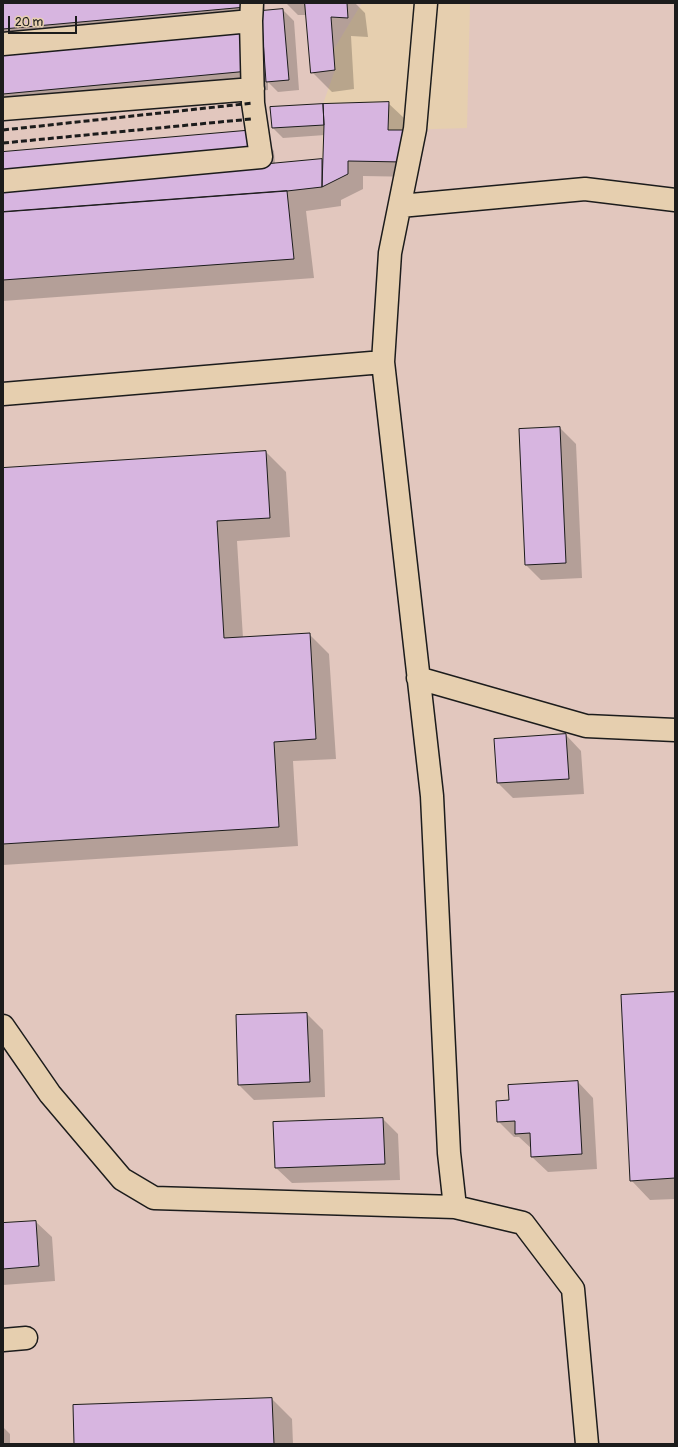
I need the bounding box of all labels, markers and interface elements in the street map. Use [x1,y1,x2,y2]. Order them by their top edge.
scale bar [10,8,79,34]
text: 20 m [15,15,43,30]

